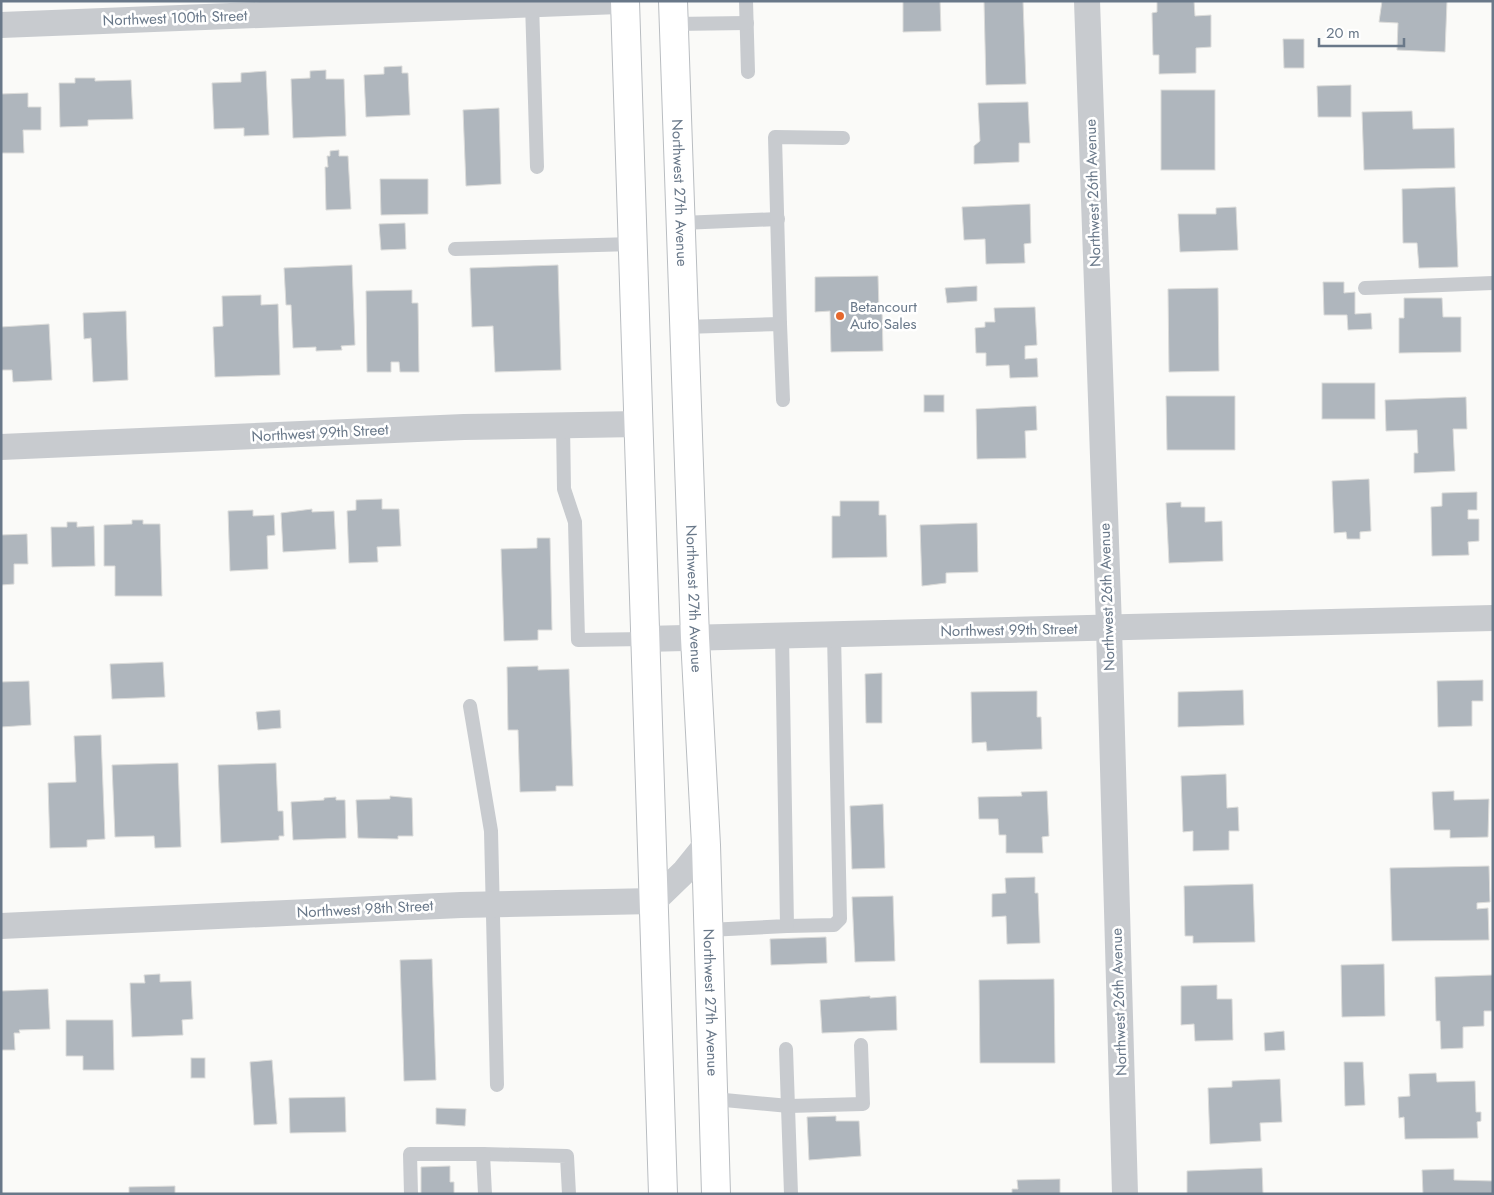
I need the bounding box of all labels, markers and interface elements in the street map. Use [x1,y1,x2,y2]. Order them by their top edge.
street label: Northwest 100th Street [102,4,248,32]
scale bar [1319,15,1404,47]
text: 20 m [1326,22,1360,44]
street label: Northwest 26th Avenue [1079,118,1107,267]
street label: Northwest 27th Avenue [666,119,693,267]
place label: Betancourt Auto Sales [850,296,917,335]
marker: Betancourt Auto Sales [834,310,846,322]
street label: Northwest 99th Street [251,418,389,448]
street label: Northwest 26th Avenue [1093,522,1121,671]
street label: Northwest 27th Avenue [680,525,708,673]
street label: Northwest 99th Street [940,618,1078,642]
street label: Northwest 98th Street [296,894,434,924]
street label: Northwest 26th Avenue [1105,927,1133,1076]
street label: Northwest 27th Avenue [697,928,724,1077]

